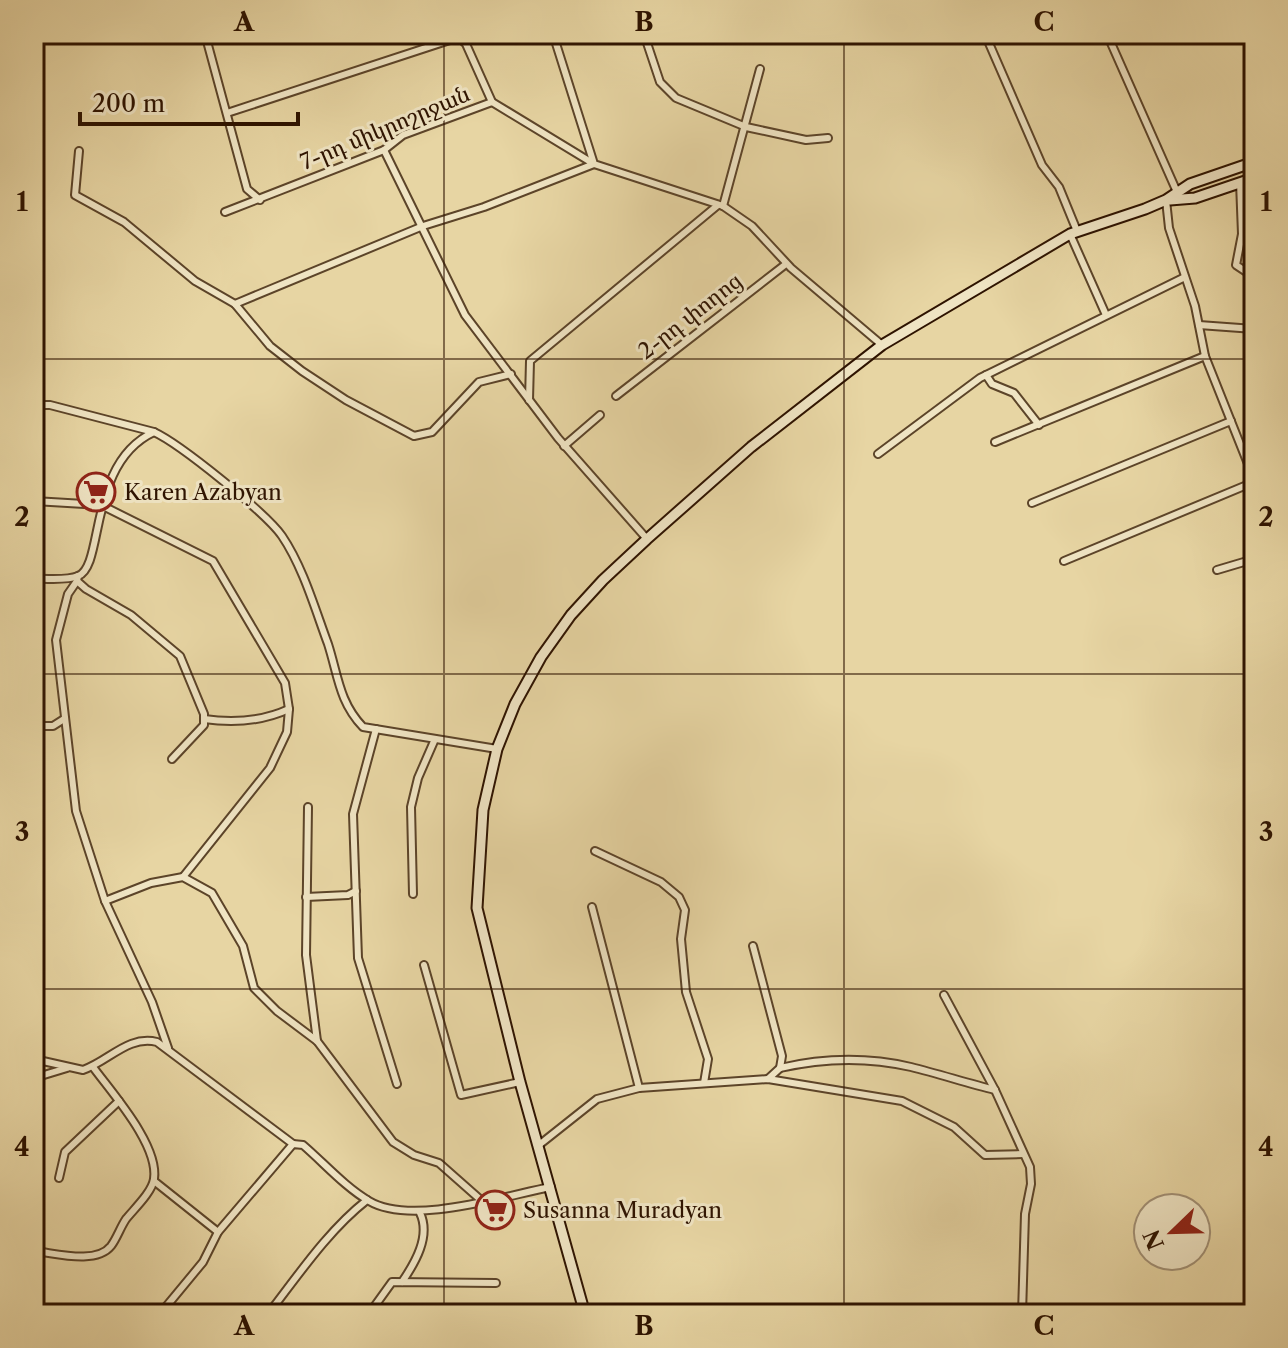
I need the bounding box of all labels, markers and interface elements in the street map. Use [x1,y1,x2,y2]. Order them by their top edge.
text: A [233,6,255,38]
text: B [634,6,654,38]
text: C [1034,6,1054,38]
scale bar [80,76,298,126]
street label: 7-րդ միկրոշրջան [296,80,474,176]
text: 200 m [92,89,165,118]
text: 1 [16,186,28,218]
text: 1 [1260,186,1272,218]
street label: 2-րդ փողոց [633,267,747,365]
supermarket icon: Karen Azabyan [75,471,117,513]
place label: Karen Azabyan [124,479,282,506]
text: 2 [14,501,30,533]
text: 2 [1258,501,1274,533]
text: 3 [15,816,29,848]
text: 3 [1259,816,1273,848]
text: 4 [14,1131,30,1163]
text: 4 [1258,1131,1274,1163]
supermarket icon: Susanna Muradyan [474,1189,516,1231]
north arrow [1132,1192,1212,1272]
place label: Susanna Muradyan [523,1197,722,1224]
text: N [1138,1226,1170,1254]
text: A [233,1310,255,1342]
text: B [634,1310,654,1342]
text: C [1034,1310,1054,1342]

